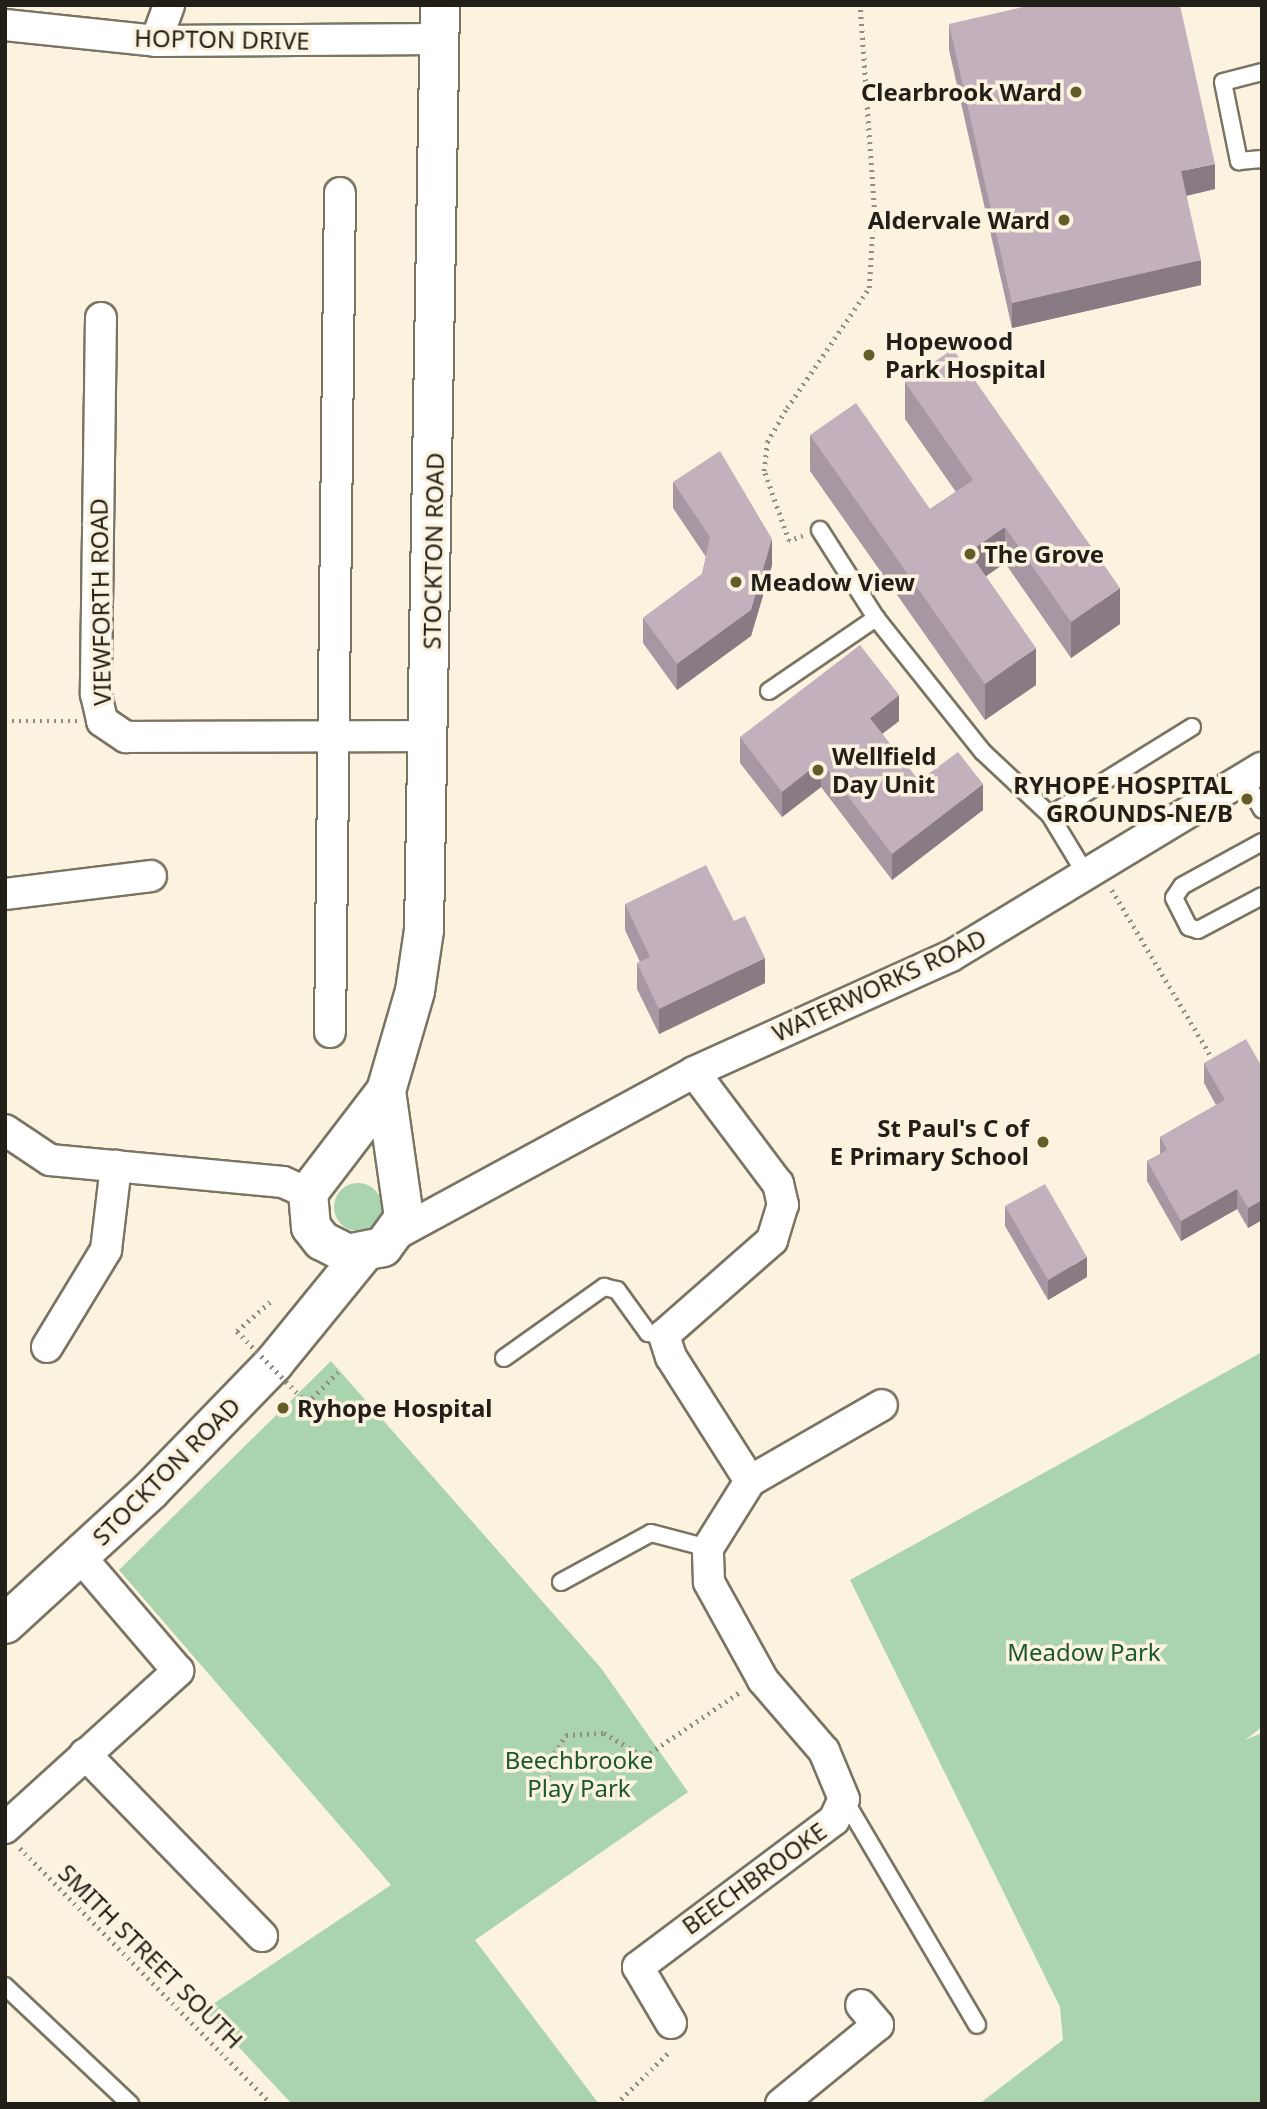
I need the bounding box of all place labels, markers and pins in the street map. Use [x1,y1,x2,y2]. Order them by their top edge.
place label: Clearbrook Ward [861,78,1062,106]
marker: Clearbrook Ward [1068,84,1084,100]
place label: Aldervale Ward [868,206,1050,234]
marker: Aldervale Ward [1056,212,1072,228]
place label: Hopewood Park Hospital [885,327,1046,383]
marker: Hopewood Park Hospital [859,345,879,365]
place label: The Grove [984,540,1104,568]
marker: The Grove [962,546,978,562]
place label: Meadow View [750,568,915,596]
marker: Meadow View [728,574,744,590]
place label: Wellfield Day Unit [832,742,936,798]
marker: Wellfield Day Unit [810,762,826,778]
place label: RYHOPE HOSPITAL GROUNDS-NE/B [1013,771,1233,827]
marker: RYHOPE HOSPITAL GROUNDS-NE/B [1239,791,1255,807]
place label: St Paul's C of E Primary School [830,1114,1029,1170]
marker: St Paul's C of E Primary School [1035,1134,1051,1150]
place label: Ryhope Hospital [297,1394,492,1422]
marker: Ryhope Hospital [275,1400,291,1416]

